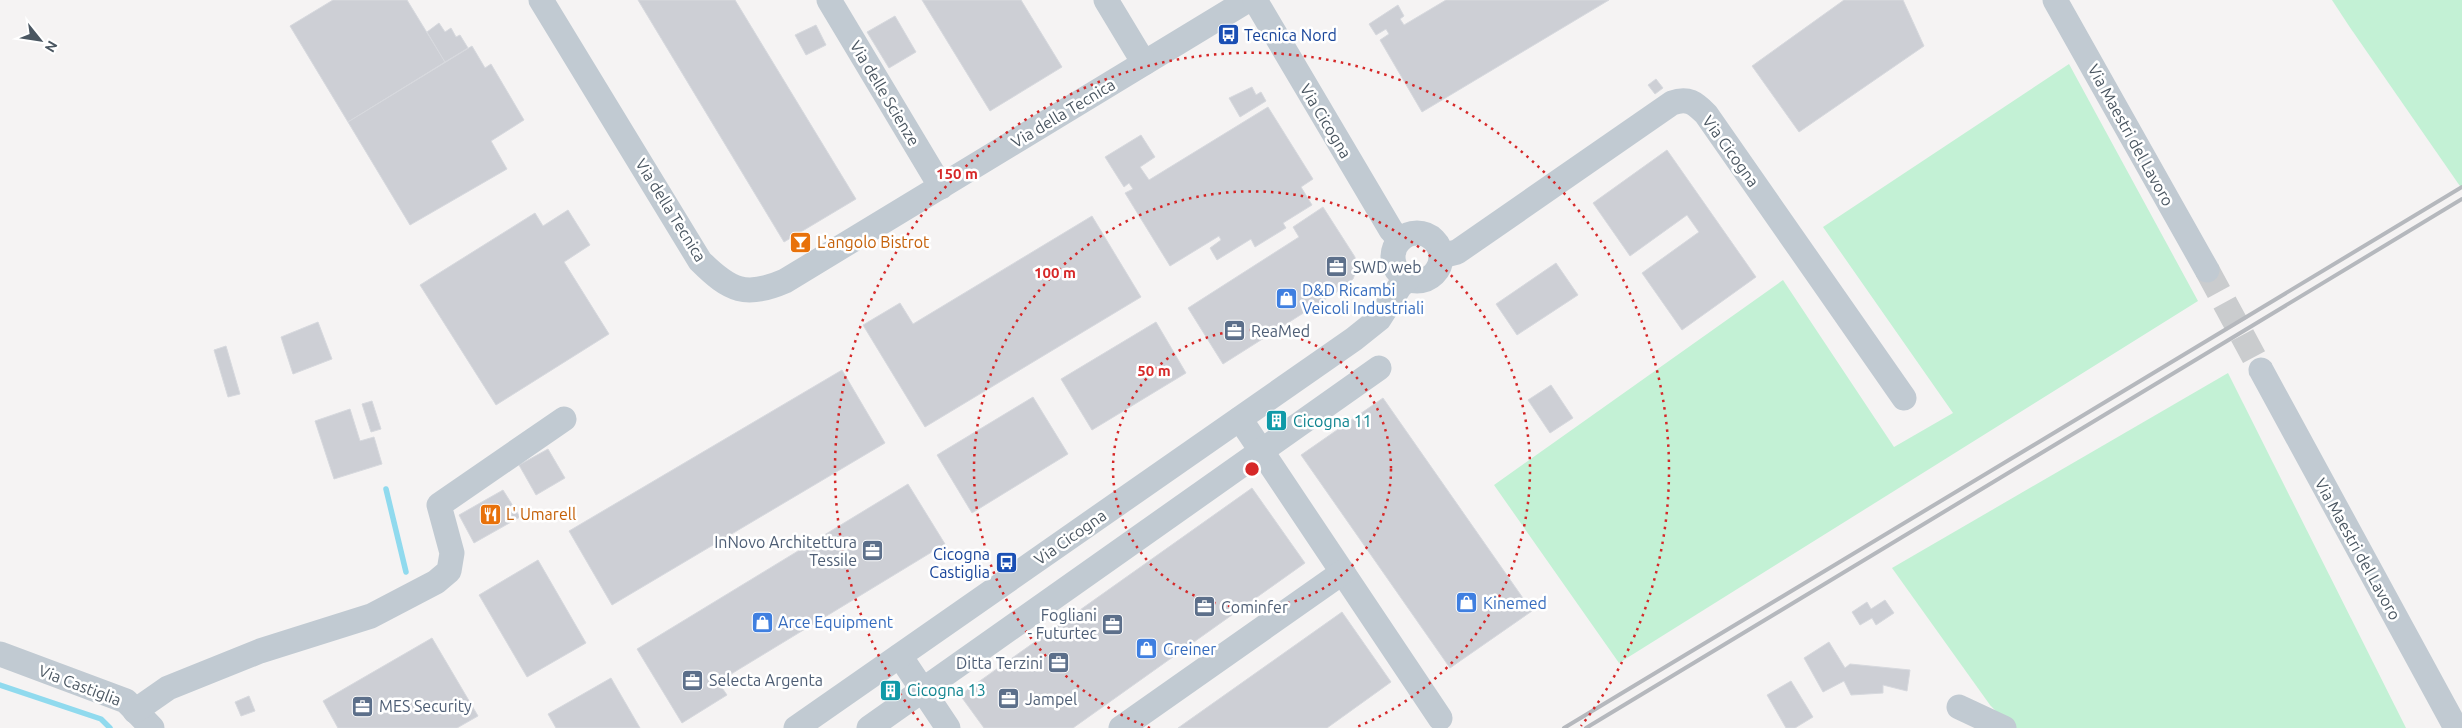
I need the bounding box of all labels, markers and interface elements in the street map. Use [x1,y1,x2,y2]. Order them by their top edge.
north arrow [15,15,65,65]
bus stop icon: Tecnica Nord [1216,23,1240,47]
place label: Tecnica Nord [1244,26,1337,44]
street label: Via delle Scienze [847,37,923,149]
text: N [42,38,61,55]
street label: Via Maestri del Lavoro [2085,61,2177,209]
street label: Via della Tecnica [1008,75,1118,151]
street label: Via Cicogna [1297,81,1355,161]
street label: Via Cicogna [1699,112,1763,190]
street label: Via della Tecnica [632,155,710,265]
text: 150 m [936,165,978,182]
bar icon: L'angolo Bistrot [789,230,813,254]
place label: L'angolo Bistrot [817,233,930,251]
office icon: SWD web [1325,255,1349,279]
place label: SWD web [1353,258,1422,276]
text: 100 m [1034,264,1076,281]
place label: D&D Ricambi Veicoli Industriali [1302,281,1424,317]
shop icon: D&D Ricambi Veicoli Industriali [1274,287,1298,311]
office icon: ReaMed [1223,319,1247,343]
place label: ReaMed [1251,322,1310,340]
text: 50 m [1137,362,1171,379]
building icon: Cicogna 11 [1265,409,1289,433]
place label: Cicogna 11 [1293,412,1372,430]
centre of rings [1243,460,1261,478]
street label: Via Maestri del Lavoro [2312,475,2404,623]
restaurant icon: L' Umarell [478,502,502,526]
place label: L' Umarell [506,505,576,523]
street label: Via Cicogna [1031,506,1109,568]
place label: InNovo Architettura Tessile [714,533,857,569]
office icon: InNovo Architettura Tessile [861,539,885,563]
place label: Cicogna Castiglia [929,545,990,581]
bus stop icon: Cicogna Castiglia [994,551,1018,575]
shop icon: Kinemed [1455,591,1479,615]
place label: Kinemed [1483,594,1547,612]
office icon: Cominfer [1193,595,1217,619]
place label: Cominfer [1221,598,1288,616]
place label: Fogliani - Futurtec [1027,606,1098,642]
shop icon: Arce Equipment [750,610,774,634]
office icon: Fogliani - Futurtec [1101,612,1125,636]
place label: Arce Equipment [778,613,894,631]
shop icon: Greiner [1135,637,1159,661]
place label: Greiner [1163,640,1216,658]
office icon: Ditta Terzini [1047,651,1071,675]
place label: Ditta Terzini [956,654,1043,672]
street label: Via Castiglia [36,661,124,709]
office icon: Selecta Argenta [681,668,705,692]
place label: Selecta Argenta [709,671,823,689]
building icon: Cicogna 13 [879,678,903,702]
place label: Cicogna 13 [907,681,986,699]
office icon: Jampel [997,687,1021,711]
place label: Jampel [1025,690,1077,708]
office icon: MES Security [351,694,375,718]
place label: MES Security [379,697,472,715]

